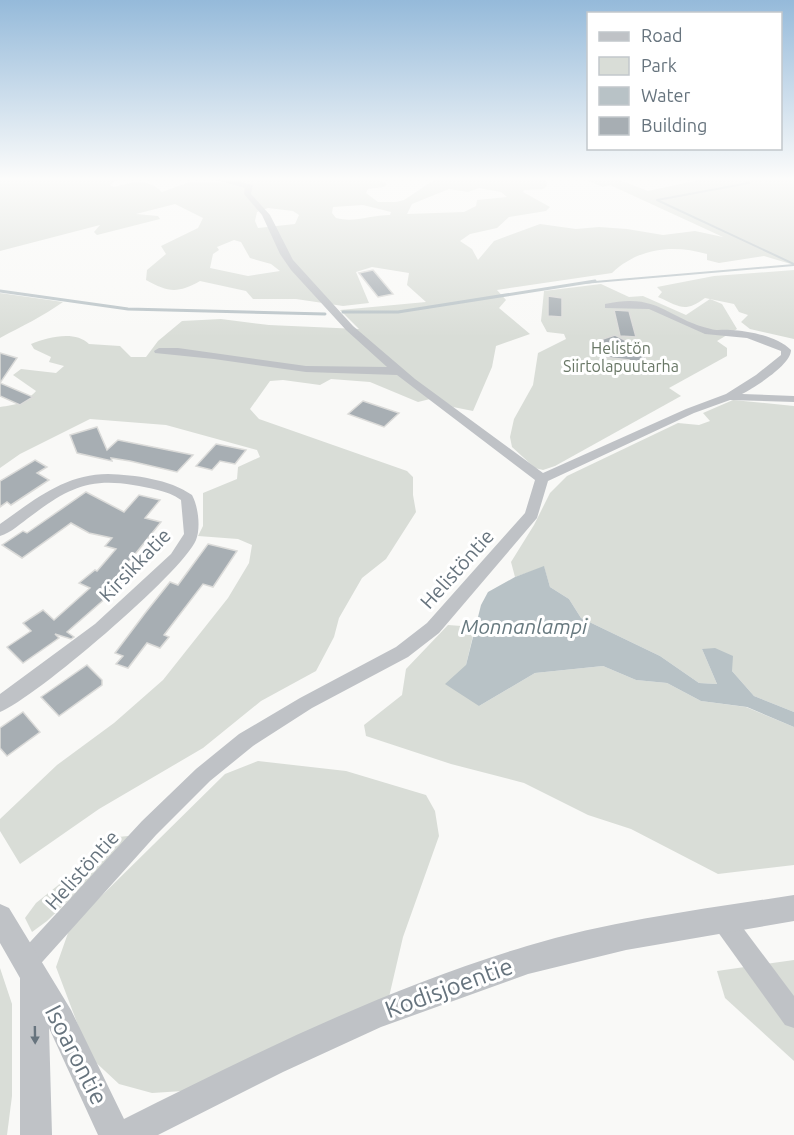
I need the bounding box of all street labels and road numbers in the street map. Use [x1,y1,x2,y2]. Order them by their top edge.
street label: Kirsikkatie [94,523,175,606]
street label: Helistöntie [415,524,498,613]
street label: Helistöntie [40,825,123,914]
street label: Kodisjoentie [381,952,516,1023]
street label: Isoarontie [40,1000,113,1109]

